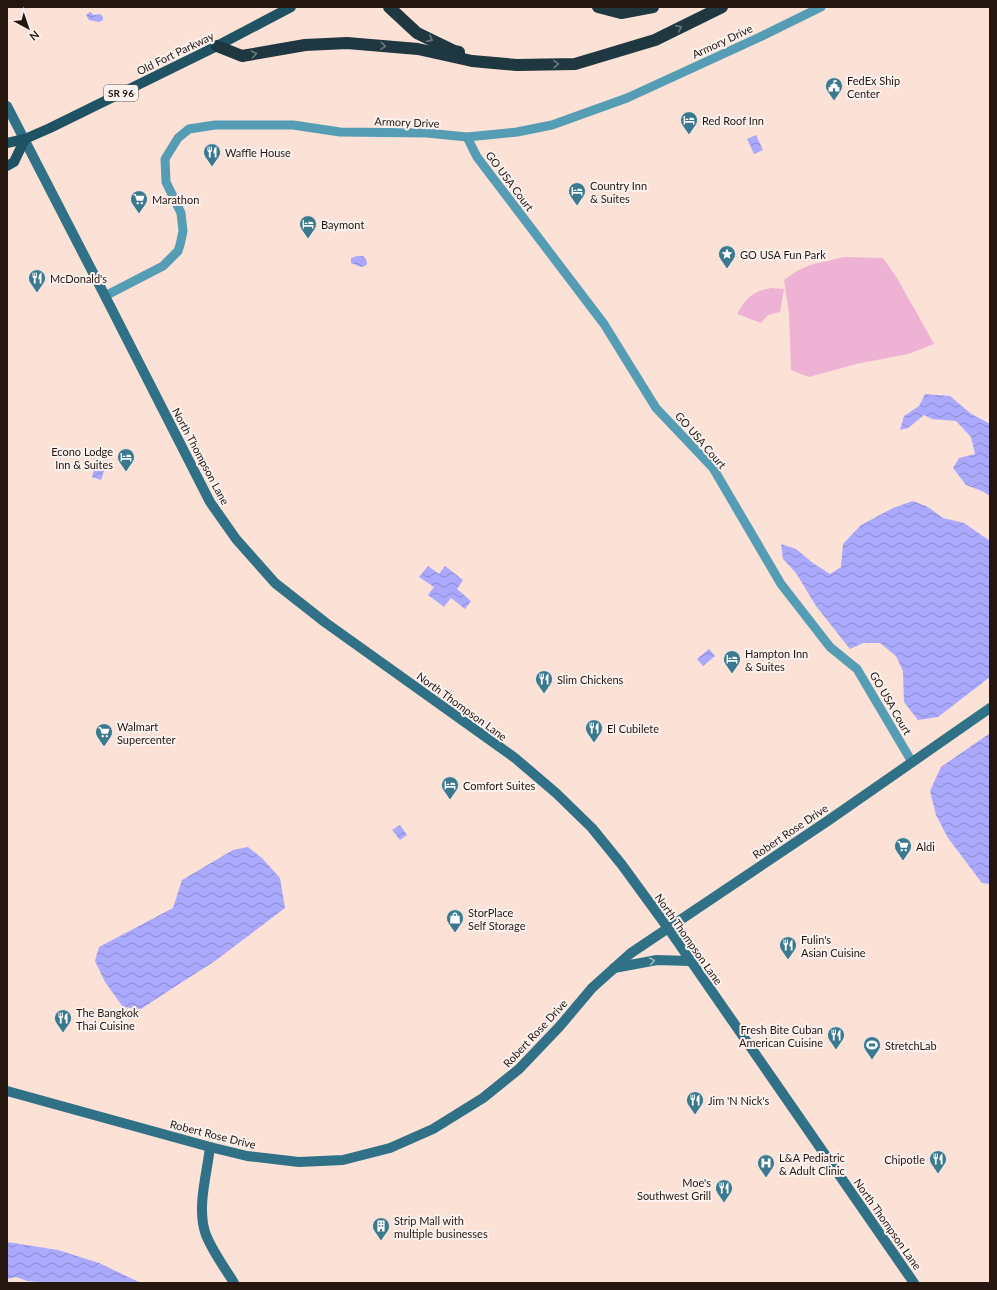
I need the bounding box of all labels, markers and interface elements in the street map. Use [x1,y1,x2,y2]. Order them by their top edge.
north arrow [8,8,48,48]
street label: Armory Drive [690,21,754,61]
one-way arrow [675,25,683,33]
text: N [27,28,42,44]
street label: Old Fort Parkway [134,29,216,77]
one-way arrow [426,35,433,42]
one-way arrow [380,41,386,50]
one-way arrow [250,50,257,58]
one-way arrow [553,60,559,68]
place label: FedEx Ship Center [847,74,900,100]
public building icon: FedEx Ship Center [824,76,844,101]
road number: SR 96 [104,85,138,101]
hotel icon: Red Roof Inn [679,110,699,135]
street label: Armory Drive [374,114,440,130]
place label: Red Roof Inn [702,114,764,127]
restaurant icon: Waffle House [202,142,222,167]
place label: Waffle House [225,146,291,159]
street label: GO USA Court [483,149,537,213]
place label: Country Inn & Suites [590,179,647,205]
hotel icon: Country Inn & Suites [567,181,587,206]
supermarket icon: Marathon [129,189,149,214]
place label: Marathon [152,193,199,206]
hotel icon: Baymont [298,214,318,239]
place label: Baymont [321,218,364,231]
place icon: GO USA Fun Park [717,244,737,269]
place label: GO USA Fun Park [740,248,826,261]
restaurant icon: McDonald's [27,268,47,293]
place label: McDonald's [50,272,107,285]
street label: North Thompson Lane [170,405,232,507]
street label: GO USA Court [673,409,729,471]
place label: Econo Lodge Inn & Suites [51,445,113,471]
hotel icon: Econo Lodge Inn & Suites [116,447,136,472]
place label: Hampton Inn & Suites [745,647,808,673]
hotel icon: Hampton Inn & Suites [722,649,742,674]
street label: North Thompson Lane [414,669,510,743]
restaurant icon: Slim Chickens [534,669,554,694]
street label: GO USA Court [868,669,914,737]
place label: Slim Chickens [557,673,624,686]
restaurant icon: El Cubilete [584,718,604,743]
place label: Walmart Supercenter [117,720,176,746]
supermarket icon: Walmart Supercenter [94,722,114,747]
place label: El Cubilete [607,722,659,735]
hotel icon: Comfort Suites [440,775,460,800]
place label: Comfort Suites [463,779,535,792]
street label: Robert Rose Drive [750,801,830,861]
supermarket icon: Aldi [893,836,913,861]
place label: Aldi [916,840,935,853]
street label: North Thompson Lane [653,891,725,987]
place label: StorPlace Self Storage [468,906,526,932]
shop icon: StorPlace Self Storage [445,908,465,933]
place label: Fulin's Asian Cuisine [801,933,866,959]
restaurant icon: Fulin's Asian Cuisine [778,935,798,960]
one-way arrow [649,958,655,966]
street label: Robert Rose Drive [500,996,570,1070]
place label: The Bangkok Thai Cuisine [76,1006,139,1032]
restaurant icon: The Bangkok Thai Cuisine [53,1008,73,1033]
place label: Fresh Bite Cuban American Cuisine [739,1023,823,1049]
restaurant icon: Fresh Bite Cuban American Cuisine [826,1025,846,1050]
sports icon: StretchLab [862,1035,882,1060]
place label: StretchLab [885,1039,937,1052]
restaurant icon: Jim 'N Nick's [685,1090,705,1115]
place label: Jim 'N Nick's [708,1094,769,1107]
street label: Robert Rose Drive [169,1117,257,1151]
restaurant icon: Chipotle [928,1149,948,1174]
place label: L&A Pediatric & Adult Clinic [779,1151,845,1177]
hospital icon: L&A Pediatric & Adult Clinic [756,1153,776,1178]
place label: Chipotle [884,1153,925,1166]
place label: Moe's Southwest Grill [637,1176,711,1202]
street label: North Thompson Lane [852,1176,924,1272]
restaurant icon: Moe's Southwest Grill [714,1178,734,1203]
place label: Strip Mall with multiple businesses [394,1214,488,1240]
building icon: Strip Mall with multiple businesses [371,1216,391,1241]

